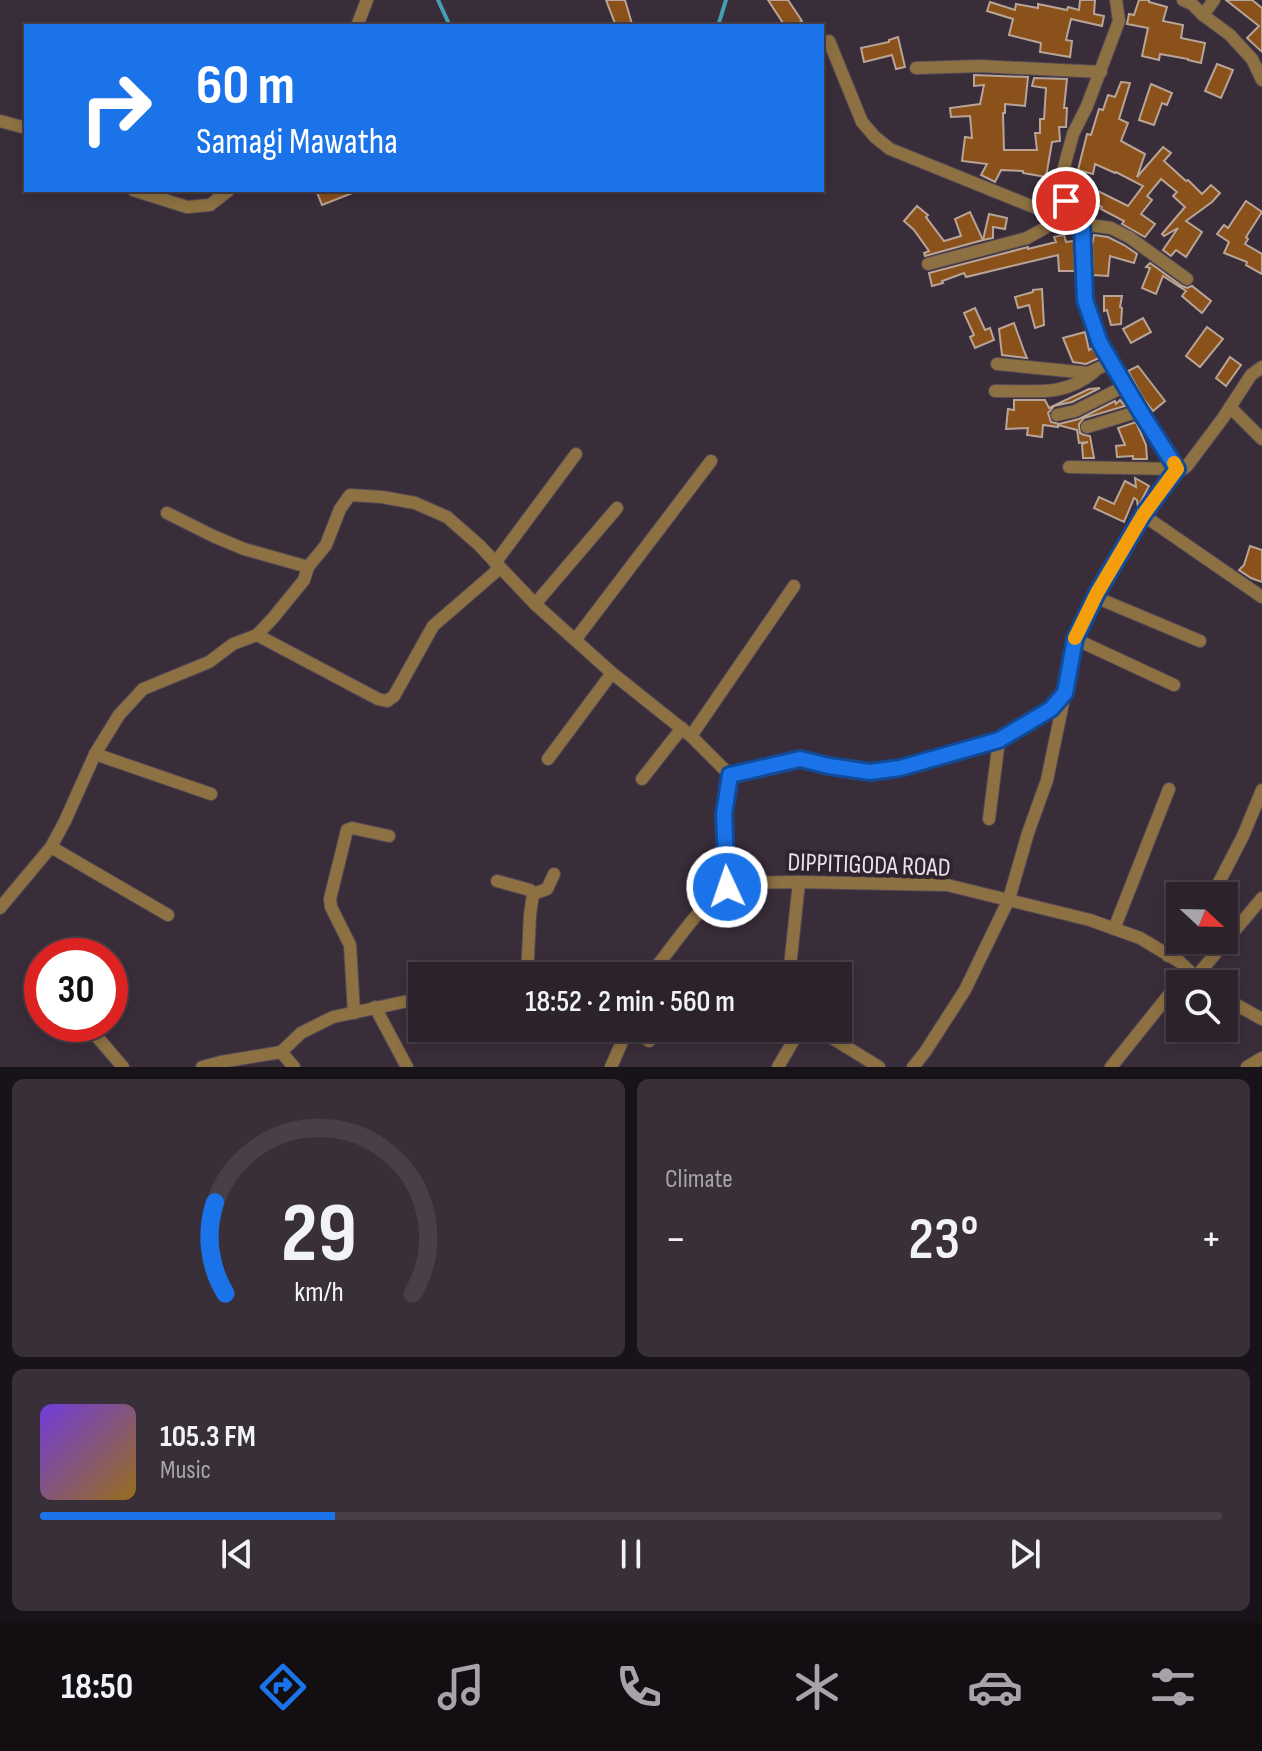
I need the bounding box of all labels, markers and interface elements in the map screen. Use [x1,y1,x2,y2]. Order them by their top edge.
text: 60 m [196,53,295,120]
icon: right [64,56,168,160]
text: Samagi Mawatha [196,121,398,164]
pin [1032,167,1100,235]
icon: arrive [1044,179,1088,223]
position arrow [685,845,769,929]
street label: DIPPITIGODA ROAD [787,847,951,884]
north arrow [1166,882,1238,954]
map controls [1166,882,1238,1042]
speed limit sign: 30 [24,938,128,1042]
button: search [1166,970,1238,1042]
text: 18:52 · 2 min · 560 m [525,984,735,1020]
text: Climate [665,1164,733,1195]
text: 29 [281,1185,356,1285]
text: 23° [908,1204,979,1276]
text: − [665,1213,687,1266]
text: + [1200,1213,1222,1266]
text: km/h [294,1275,343,1310]
text: 105.3 FM [160,1419,256,1455]
text: Music [160,1455,211,1486]
icon: previous [215,1532,259,1576]
icon: pause [609,1532,653,1576]
icon: next [1003,1532,1047,1576]
icon: directions [255,1659,311,1715]
icon: music [433,1659,489,1715]
icon: phone [611,1659,667,1715]
icon: climate [789,1659,845,1715]
icon: car [967,1659,1023,1715]
icon: filters [1145,1659,1201,1715]
text: 18:50 [61,1666,133,1709]

